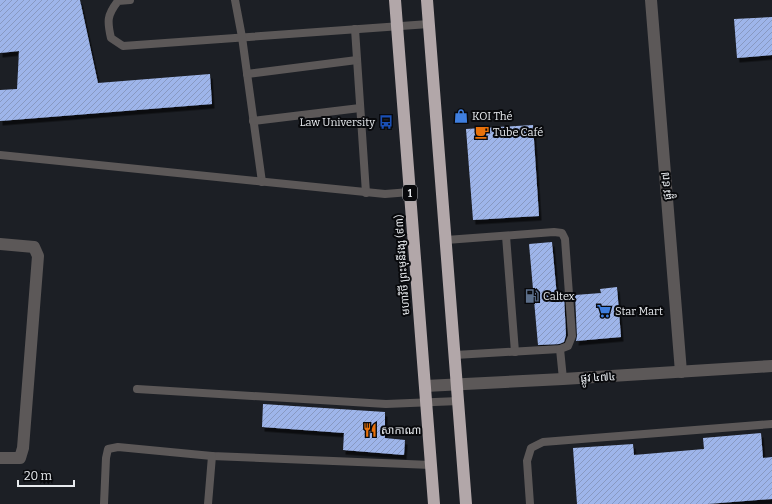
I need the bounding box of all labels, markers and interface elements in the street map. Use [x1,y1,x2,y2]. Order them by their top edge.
shop icon: KOI Thé [453,108,469,124]
place label: KOI Thé [472,110,513,123]
bus stop icon: Law University [378,114,394,130]
place label: Law University [299,116,375,129]
cafe icon: Tube Café [474,124,490,140]
place label: Tube Café [493,126,543,139]
street label: ផ្លូវ ៩៧ [659,171,677,201]
road number: 1 [403,185,417,201]
street label: មហាវិថី ព្រះមុនីវង្ស (៩៣) [391,214,413,316]
fuel station icon: Caltex [524,288,540,304]
place label: Caltex [543,290,575,303]
supermarket icon: Star Mart [596,303,612,319]
place label: Star Mart [615,305,663,318]
street label: ផ្លូវ ៤៧៤ [580,370,616,388]
restaurant icon: សាកាណា [362,422,378,438]
place label: សាកាណា [381,424,421,437]
scale bar [18,462,74,488]
text: 20 m [24,469,53,483]

